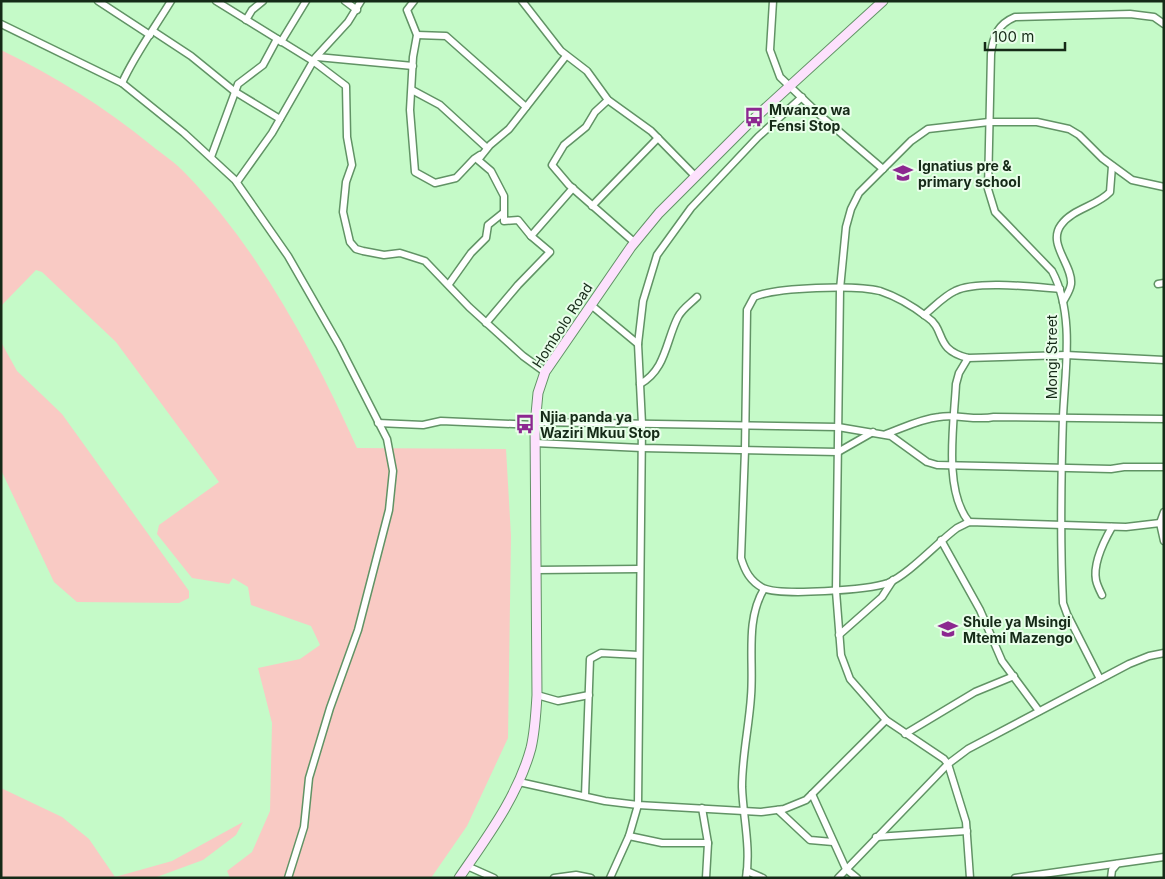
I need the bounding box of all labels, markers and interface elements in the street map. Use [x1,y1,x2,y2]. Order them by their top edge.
scale bar [985,20,1065,52]
text: 100 m [992,27,1034,46]
place label: Mwanzo wa Fensi Stop [769,101,850,134]
bus stop icon: Mwanzo wa Fensi Stop [743,106,765,128]
place label: Ignatius pre & primary school [918,157,1021,190]
school or university icon: Ignatius pre & primary school [892,162,914,184]
street label: Hombolo Road [528,279,596,371]
street label: Mongi Street [1043,314,1060,399]
place label: Njia panda ya Waziri Mkuu Stop [540,408,660,441]
bus stop icon: Njia panda ya Waziri Mkuu Stop [514,413,536,435]
place label: Shule ya Msingi Mtemi Mazengo [963,613,1073,646]
school or university icon: Shule ya Msingi Mtemi Mazengo [937,618,959,640]

